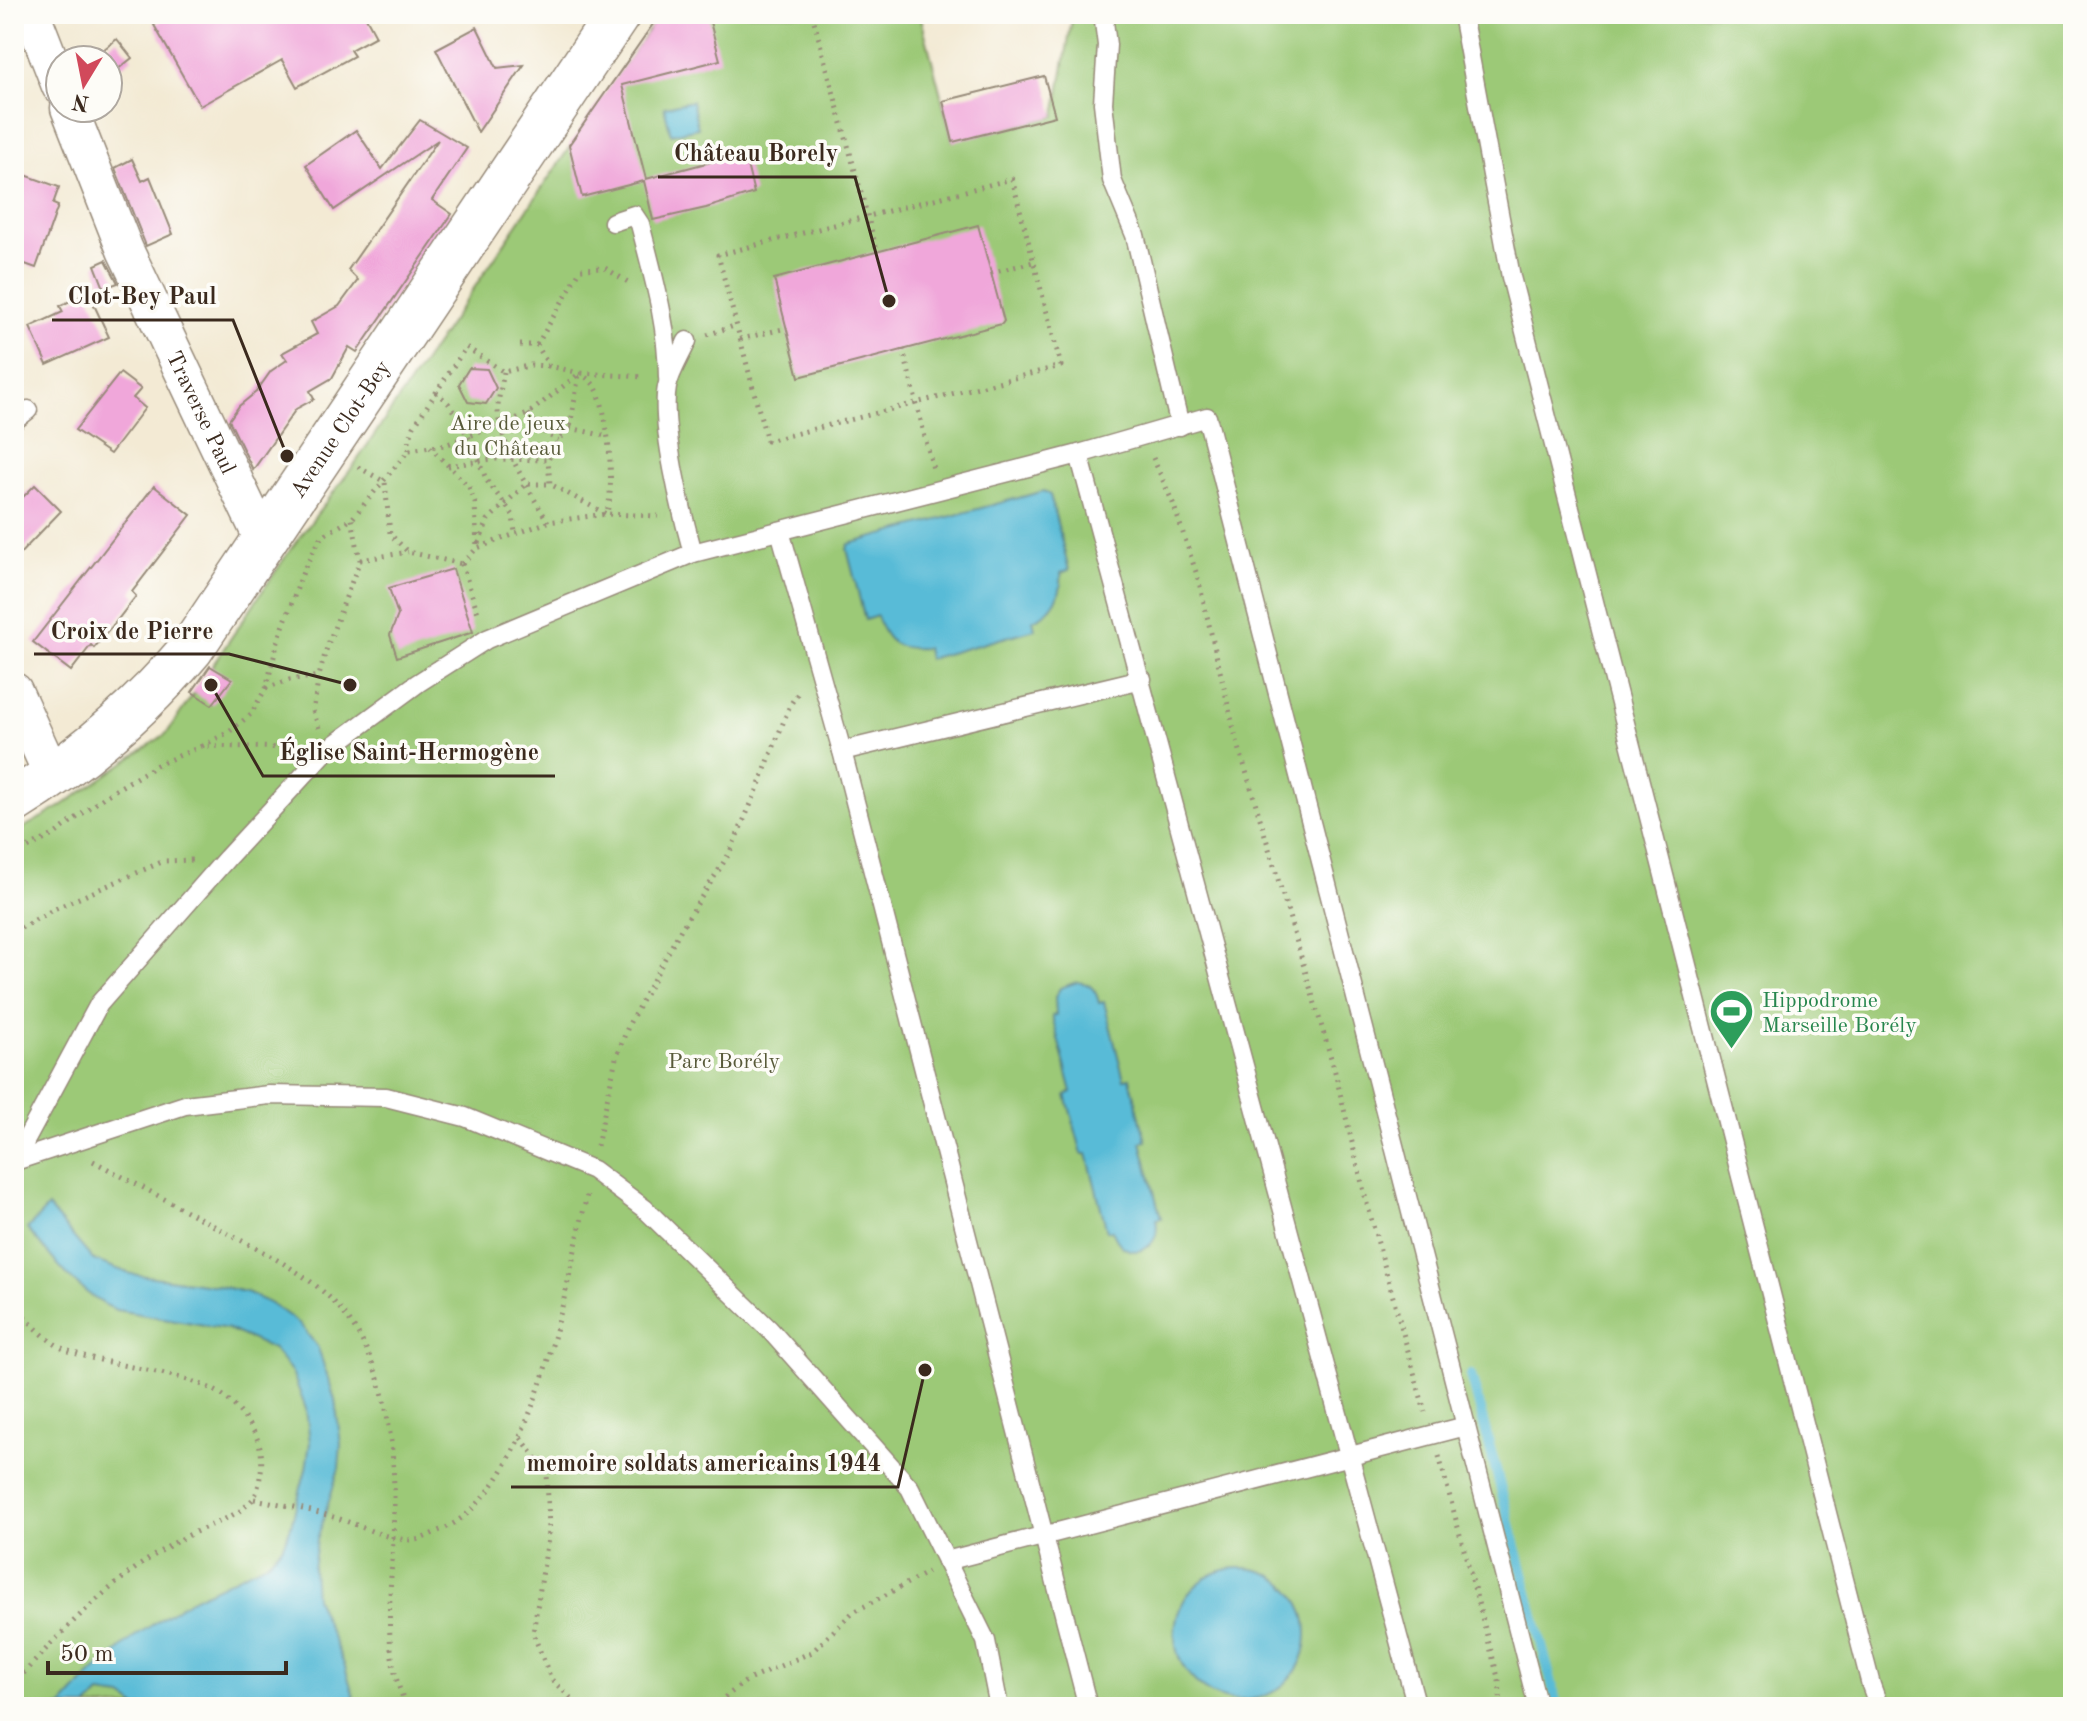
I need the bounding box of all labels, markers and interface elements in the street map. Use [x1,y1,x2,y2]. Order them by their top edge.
north arrow [44,44,124,124]
text: N [71,89,91,114]
callout: Château Borely [658,129,855,177]
text: Château Borely [674,143,838,167]
callout: Clot-Bey Paul [52,272,233,320]
text: Clot-Bey Paul [67,286,217,310]
street label: Traverse Paul [162,348,239,478]
street label: Avenue Clot-Bey [287,357,395,502]
park label: Aire de jeux du Château [450,413,566,460]
callout: Croix de Pierre [34,606,229,654]
text: Croix de Pierre [50,621,214,645]
callout: Église Saint-Hermogène [263,728,555,776]
text: Église Saint-Hermogène [279,736,539,766]
sports icon: Hippodrome Marseille Borély [1707,988,1755,1051]
place label: Hippodrome Marseille Borély [1762,990,1917,1037]
park label: Parc Borély [668,1051,781,1073]
callout: memoire soldats americains 1944 [511,1439,898,1487]
text: memoire soldats americains 1944 [527,1453,881,1477]
scale bar [48,1625,286,1675]
text: 50 m [60,1643,114,1667]

